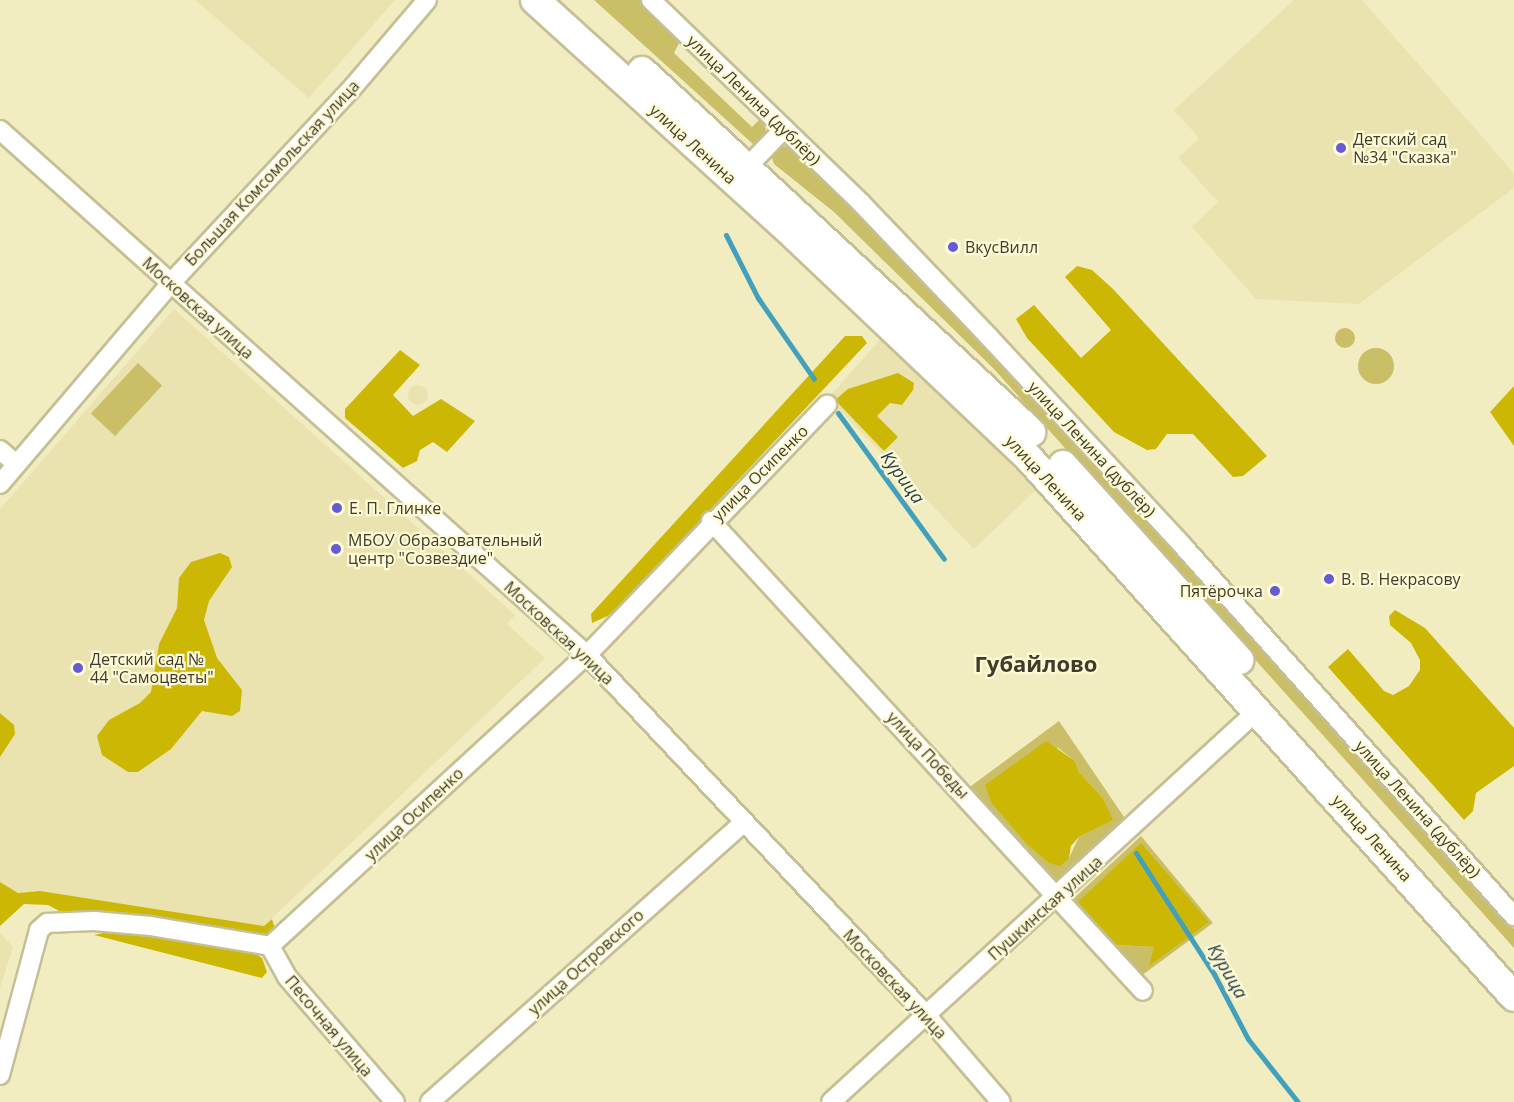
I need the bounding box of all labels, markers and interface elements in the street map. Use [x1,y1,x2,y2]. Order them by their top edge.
street label: улица Ленина (дублёр) [683,31,825,169]
street label: Большая Комсомольская улица [181,76,363,270]
street label: улица Ленина [646,100,740,188]
place label: Детский сад №34 "Сказка" [1353,129,1457,167]
marker: Детский сад №34 "Сказка" [1334,141,1348,155]
place label: ВкусВилл [965,237,1038,257]
marker: ВкусВилл [946,240,960,254]
street label: Московская улица [138,253,258,363]
street label: улица Ленина (дублёр) [1024,377,1160,521]
street label: улица Осипенко [708,421,812,525]
street label: улица Ленина [1001,431,1091,525]
water label: Курица [877,446,929,508]
place label: Е. П. Глинке [349,498,441,518]
marker: Е. П. Глинке [330,501,344,515]
place label: МБОУ Образовательный центр "Созвездие" [348,530,542,568]
marker: МБОУ Образовательный центр "Созвездие" [329,542,343,556]
place label: В. В. Некрасову [1341,569,1461,589]
marker: В. В. Некрасову [1322,572,1336,586]
street label: Московская улица [500,577,618,689]
place label: Пятёрочка [1180,581,1263,601]
marker: Пятёрочка [1268,584,1282,598]
place label: Детский сад № 44 "Самоцветы" [90,649,214,687]
district label: Губайлово [975,651,1097,677]
marker: Детский сад № 44 "Самоцветы" [71,661,85,675]
street label: улица Победы [883,708,973,802]
street label: улица Ленина (дублёр) [1351,736,1485,882]
street label: улица Осипенко [361,763,467,865]
street label: улица Ленина [1328,791,1416,885]
street label: Пушкинская улица [984,852,1106,964]
street label: улица Островского [524,905,648,1019]
street label: Московская улица [839,925,951,1043]
water label: Курица [1204,940,1252,1002]
street label: Песочная улица [281,972,377,1080]

